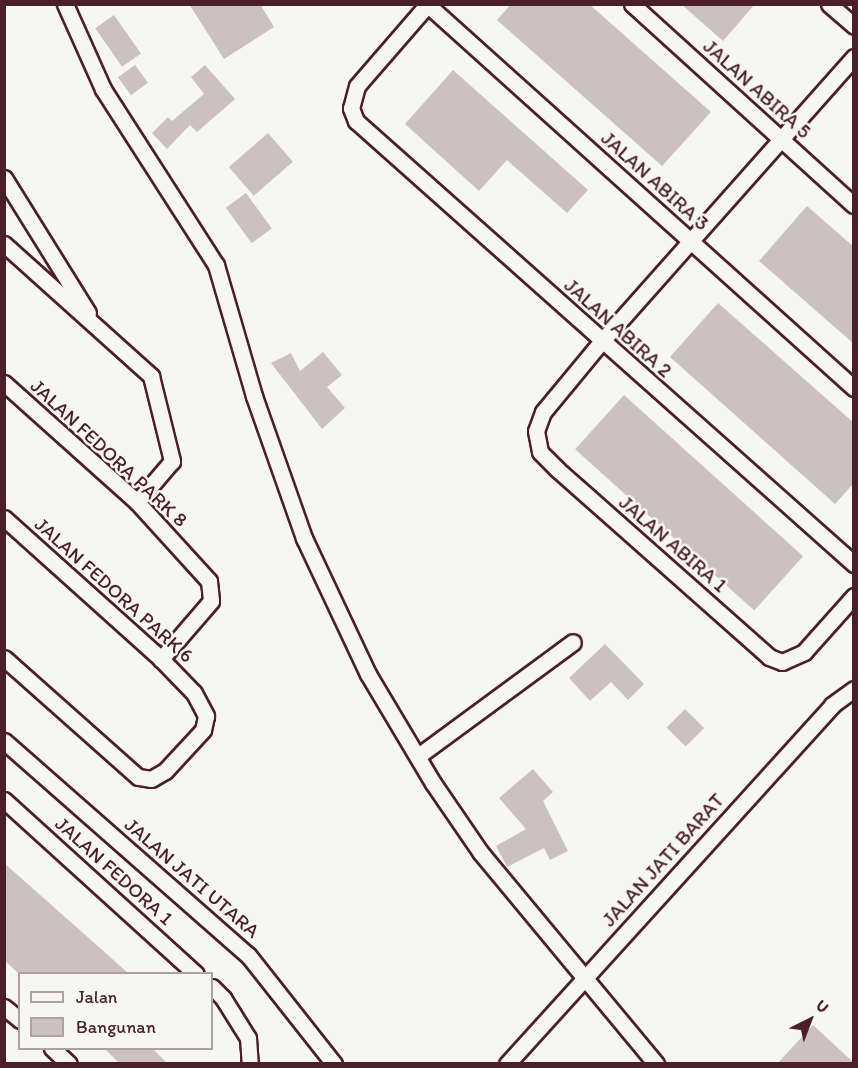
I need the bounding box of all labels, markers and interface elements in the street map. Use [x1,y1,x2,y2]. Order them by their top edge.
street label: JALAN ABIRA 5 [699,35,815,143]
street label: JALAN ABIRA 3 [597,127,713,235]
street label: JALAN ABIRA 2 [560,274,676,382]
street label: JALAN FEDORA PARK 8 [26,374,192,532]
street label: JALAN ABIRA 1 [615,491,731,597]
street label: JALAN FEDORA PARK 6 [30,512,198,668]
street label: JALAN JATI BARAT [598,789,728,931]
street label: JALAN FEDORA 1 [50,812,178,930]
street label: JALAN JATI UTARA [120,814,264,942]
legend [18,972,213,1050]
text: Jalan [76,986,117,1008]
north arrow [780,990,840,1050]
text: U [812,996,833,1017]
text: Bangunan [76,1016,156,1038]

